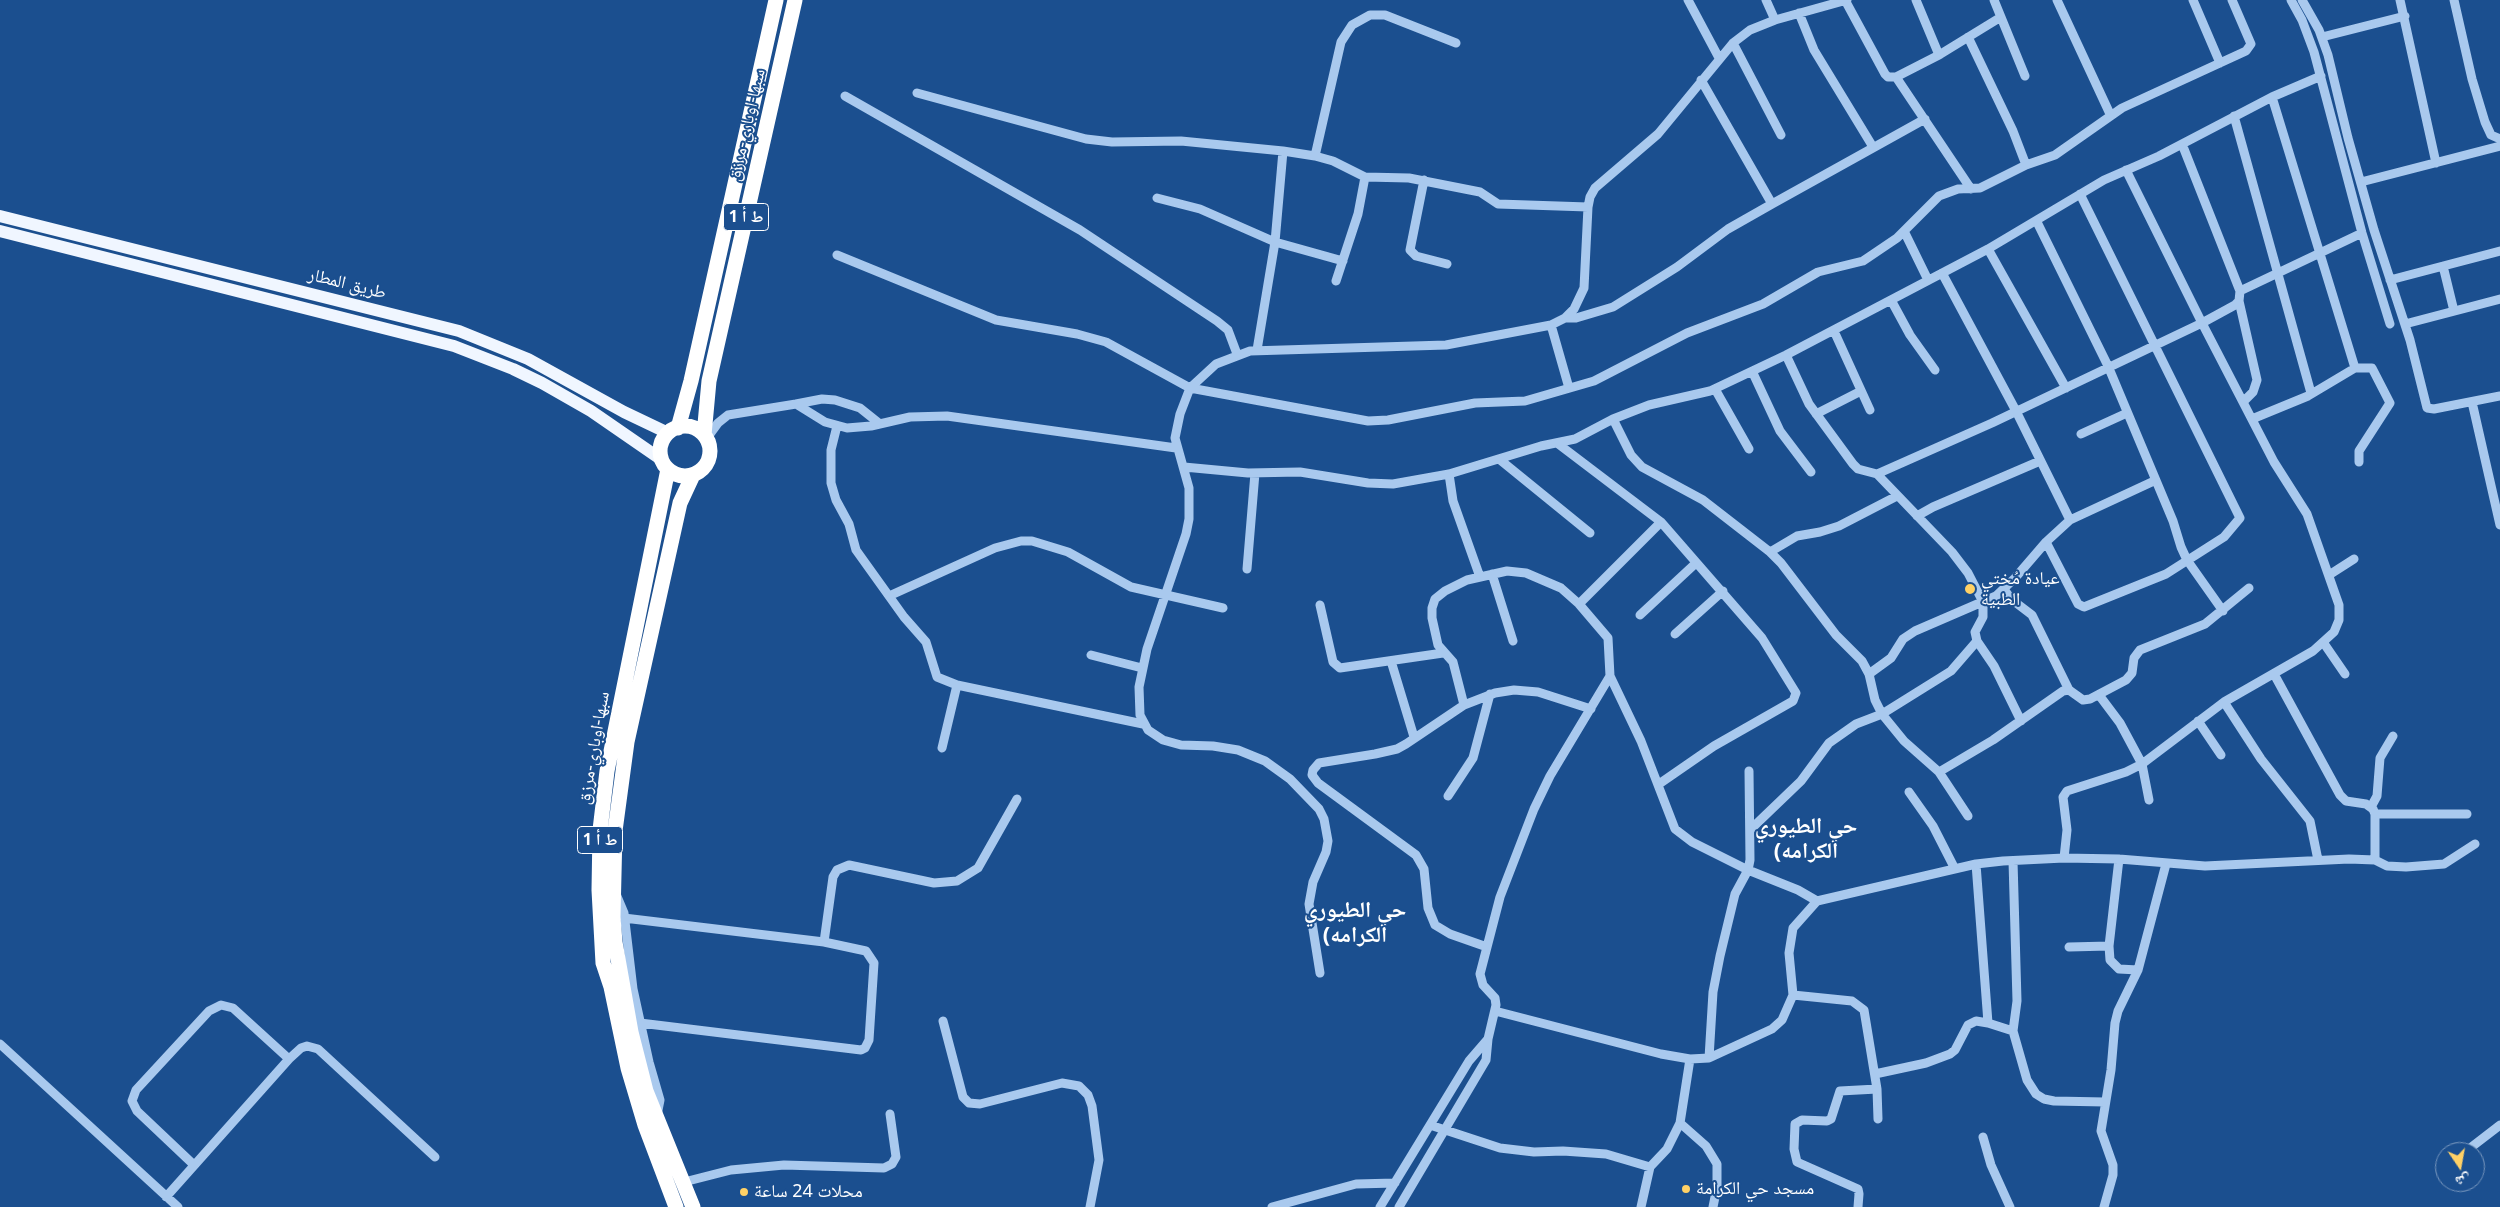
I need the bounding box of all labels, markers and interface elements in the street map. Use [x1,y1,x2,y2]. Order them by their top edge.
street label: سبها-اوباري-مرزق [724,67,770,183]
road number: ط أ 1 [724,203,768,230]
street label: طريق المطار [306,264,388,304]
place label: عيادة مُختي الطبية [1981,568,2060,610]
marker: عيادة مُختي الطبية [1963,582,1977,596]
street label: سبها-اوباري-مرزق [573,690,615,806]
district label: حي الطيوري (الكرامه [1755,814,1857,866]
road number: ط أ 1 [578,826,622,854]
district label: حي الطيوري (الكرامه [1304,898,1406,949]
north arrow [2435,1142,2485,1192]
text: ش [2454,1170,2472,1192]
place label: مسجد حي الكرامة [1696,1178,1814,1200]
place label: محلات 24 ساعة [754,1181,863,1203]
marker: مسجد حي الكرامة [1680,1183,1692,1195]
marker: محلات 24 ساعة [738,1186,750,1198]

